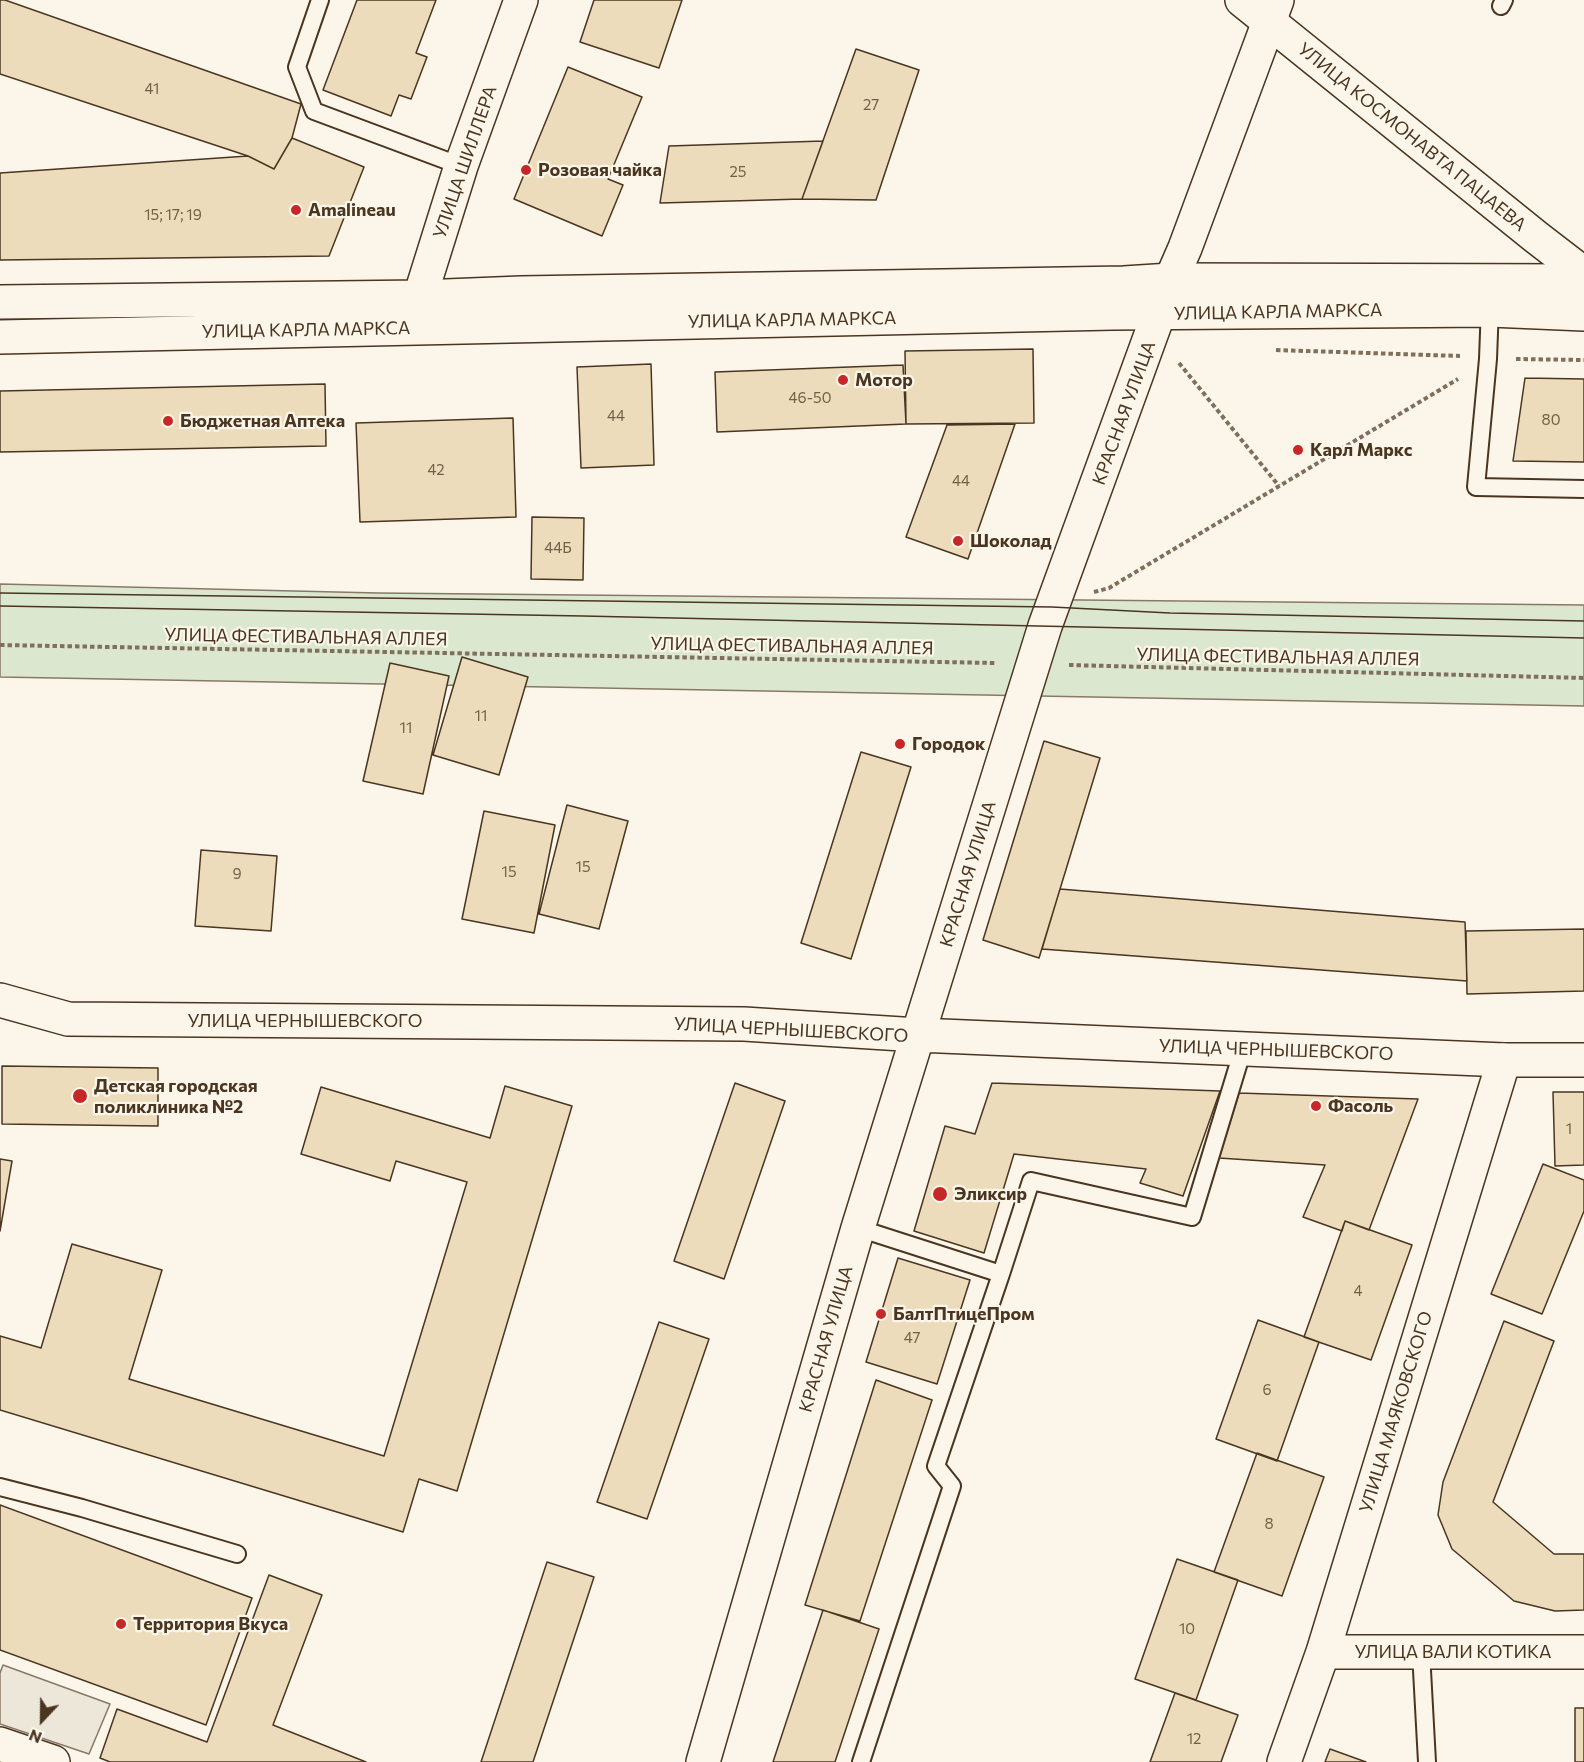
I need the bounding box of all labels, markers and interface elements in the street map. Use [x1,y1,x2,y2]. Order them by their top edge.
street label: УЛИЦА КОСМОНАВТА ПАЦАЕВА [1294,38,1530,236]
house number: 41 [145,80,159,98]
street label: УЛИЦА ШИЛЛЕРА [429,83,501,241]
house number: 27 [863,96,879,114]
place label: Розовая чайка [538,159,662,181]
marker: Розовая чайка [519,163,533,177]
house number: 25 [730,163,746,181]
place label: Amalineau [308,199,396,221]
marker: Amalineau [289,203,303,217]
house number: 15; 17; 19 [144,206,202,224]
street label: УЛИЦА КАРЛА МАРКСА [1173,299,1383,325]
street label: УЛИЦА КАРЛА МАРКСА [687,307,897,333]
street label: УЛИЦА КАРЛА МАРКСА [201,317,411,343]
street label: КРАСНАЯ УЛИЦА [1088,338,1160,488]
place label: Мотор [855,369,913,391]
marker: Мотор [836,373,850,387]
house number: 46-50 [789,389,831,407]
house number: 44 [607,407,625,425]
place label: Бюджетная Аптека [180,410,345,432]
house number: 80 [1542,411,1560,429]
marker: Бюджетная Аптека [161,414,175,428]
place label: Карл Маркс [1310,439,1412,461]
marker: Карл Маркс [1291,443,1305,457]
house number: 42 [427,461,445,479]
house number: 44 [952,472,970,490]
place label: Шоколад [970,530,1051,552]
marker: Шоколад [951,534,965,548]
house number: 44Б [544,539,572,557]
street label: УЛИЦА ФЕСТИВАЛЬНАЯ АЛЛЕЯ [164,624,448,650]
street label: УЛИЦА ФЕСТИВАЛЬНАЯ АЛЛЕЯ [650,633,934,659]
street label: УЛИЦА ФЕСТИВАЛЬНАЯ АЛЛЕЯ [1136,644,1420,670]
house number: 11 [475,707,487,725]
house number: 11 [400,719,412,737]
place label: Городок [912,733,985,755]
marker: Городок [893,737,907,751]
street label: КРАСНАЯ УЛИЦА [935,798,1001,950]
house number: 15 [575,858,591,876]
house number: 15 [501,863,517,881]
house number: 9 [232,865,242,883]
street label: УЛИЦА ЧЕРНЫШЕВСКОГО [188,1010,422,1032]
street label: УЛИЦА ЧЕРНЫШЕВСКОГО [673,1013,909,1047]
street label: УЛИЦА ЧЕРНЫШЕВСКОГО [1158,1035,1394,1065]
place label: Детская городская поликлиника №2 [94,1075,258,1118]
marker: Детская городская поликлиника №2 [71,1087,89,1105]
place label: Фасоль [1328,1095,1393,1117]
marker: Фасоль [1309,1099,1323,1113]
house number: 1 [1566,1120,1572,1138]
place label: Эликсир [954,1183,1027,1205]
marker: Эликсир [931,1185,949,1203]
street label: КРАСНАЯ УЛИЦА [795,1263,857,1415]
house number: 4 [1354,1282,1362,1300]
place label: БалтПтицеПром [893,1303,1034,1325]
marker: БалтПтицеПром [874,1307,888,1321]
street label: УЛИЦА МАЯКОВСКОГО [1355,1309,1437,1515]
house number: 47 [904,1329,920,1347]
house number: 6 [1262,1381,1272,1399]
house number: 8 [1264,1515,1274,1533]
place label: Территория Вкуса [133,1613,288,1635]
marker: Территория Вкуса [114,1617,128,1631]
house number: 10 [1179,1620,1195,1638]
street label: УЛИЦА ВАЛИ КОТИКА [1355,1641,1551,1663]
north arrow [12,1690,72,1750]
text: N [26,1726,44,1748]
house number: 12 [1187,1730,1201,1748]

